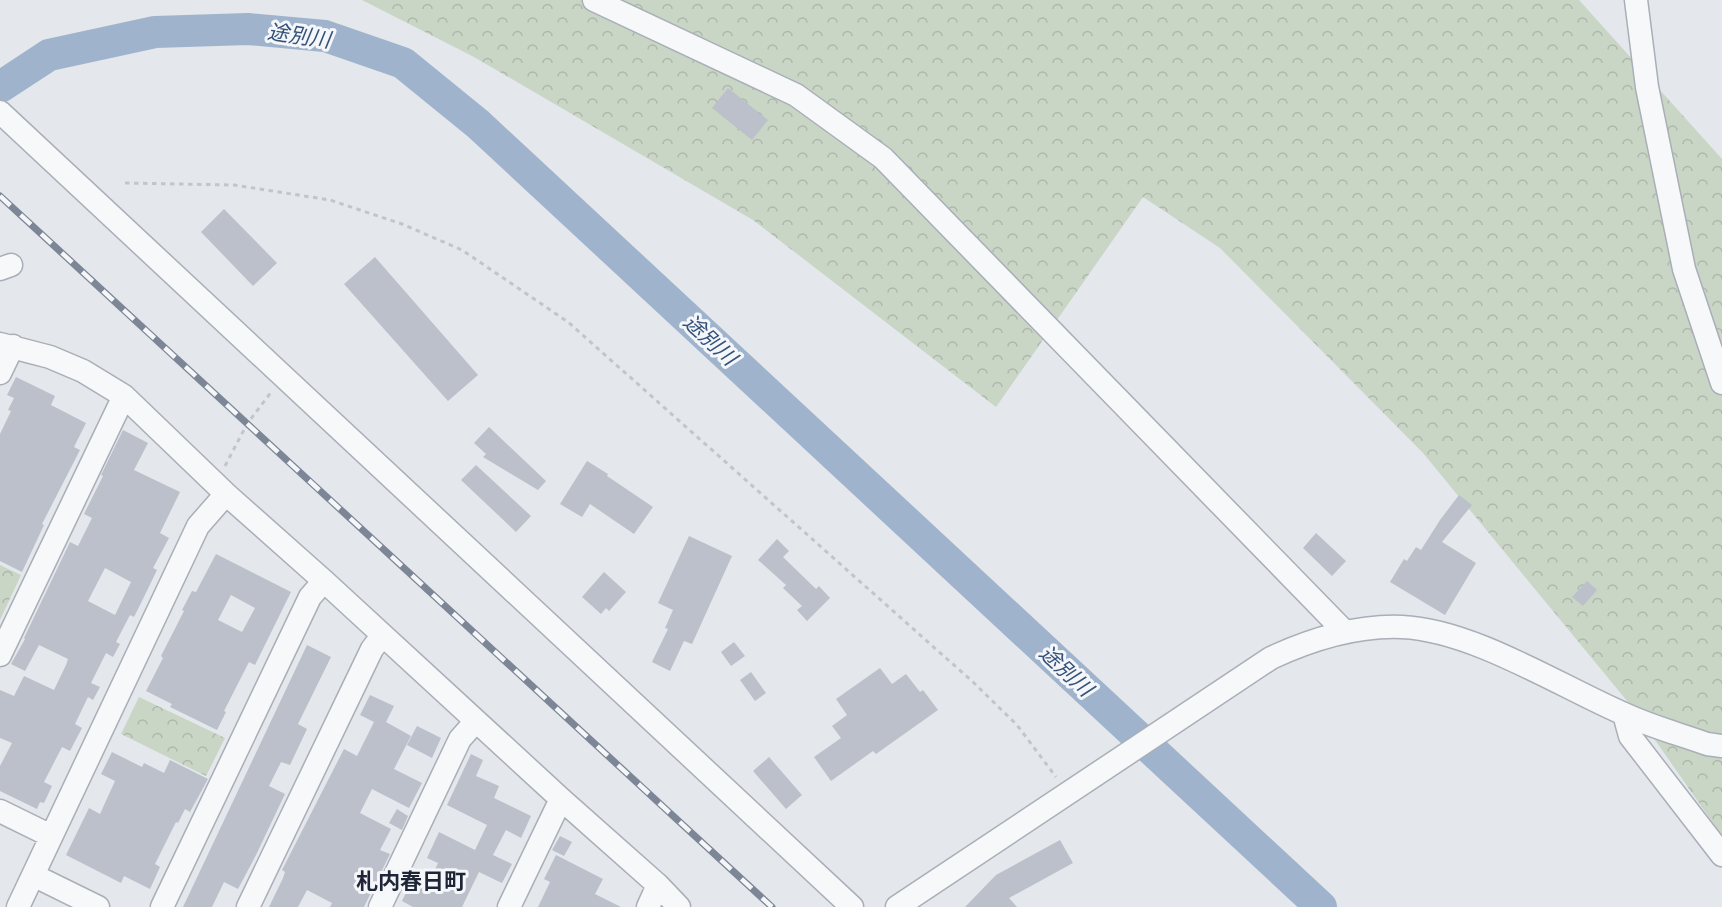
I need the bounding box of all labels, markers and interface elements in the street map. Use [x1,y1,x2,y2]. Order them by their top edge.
water label: 途別川 [266,19,334,54]
water label: 途別川 [678,309,743,372]
water label: 途別川 [1034,640,1099,703]
district label: 札内春日町 [356,868,466,895]

